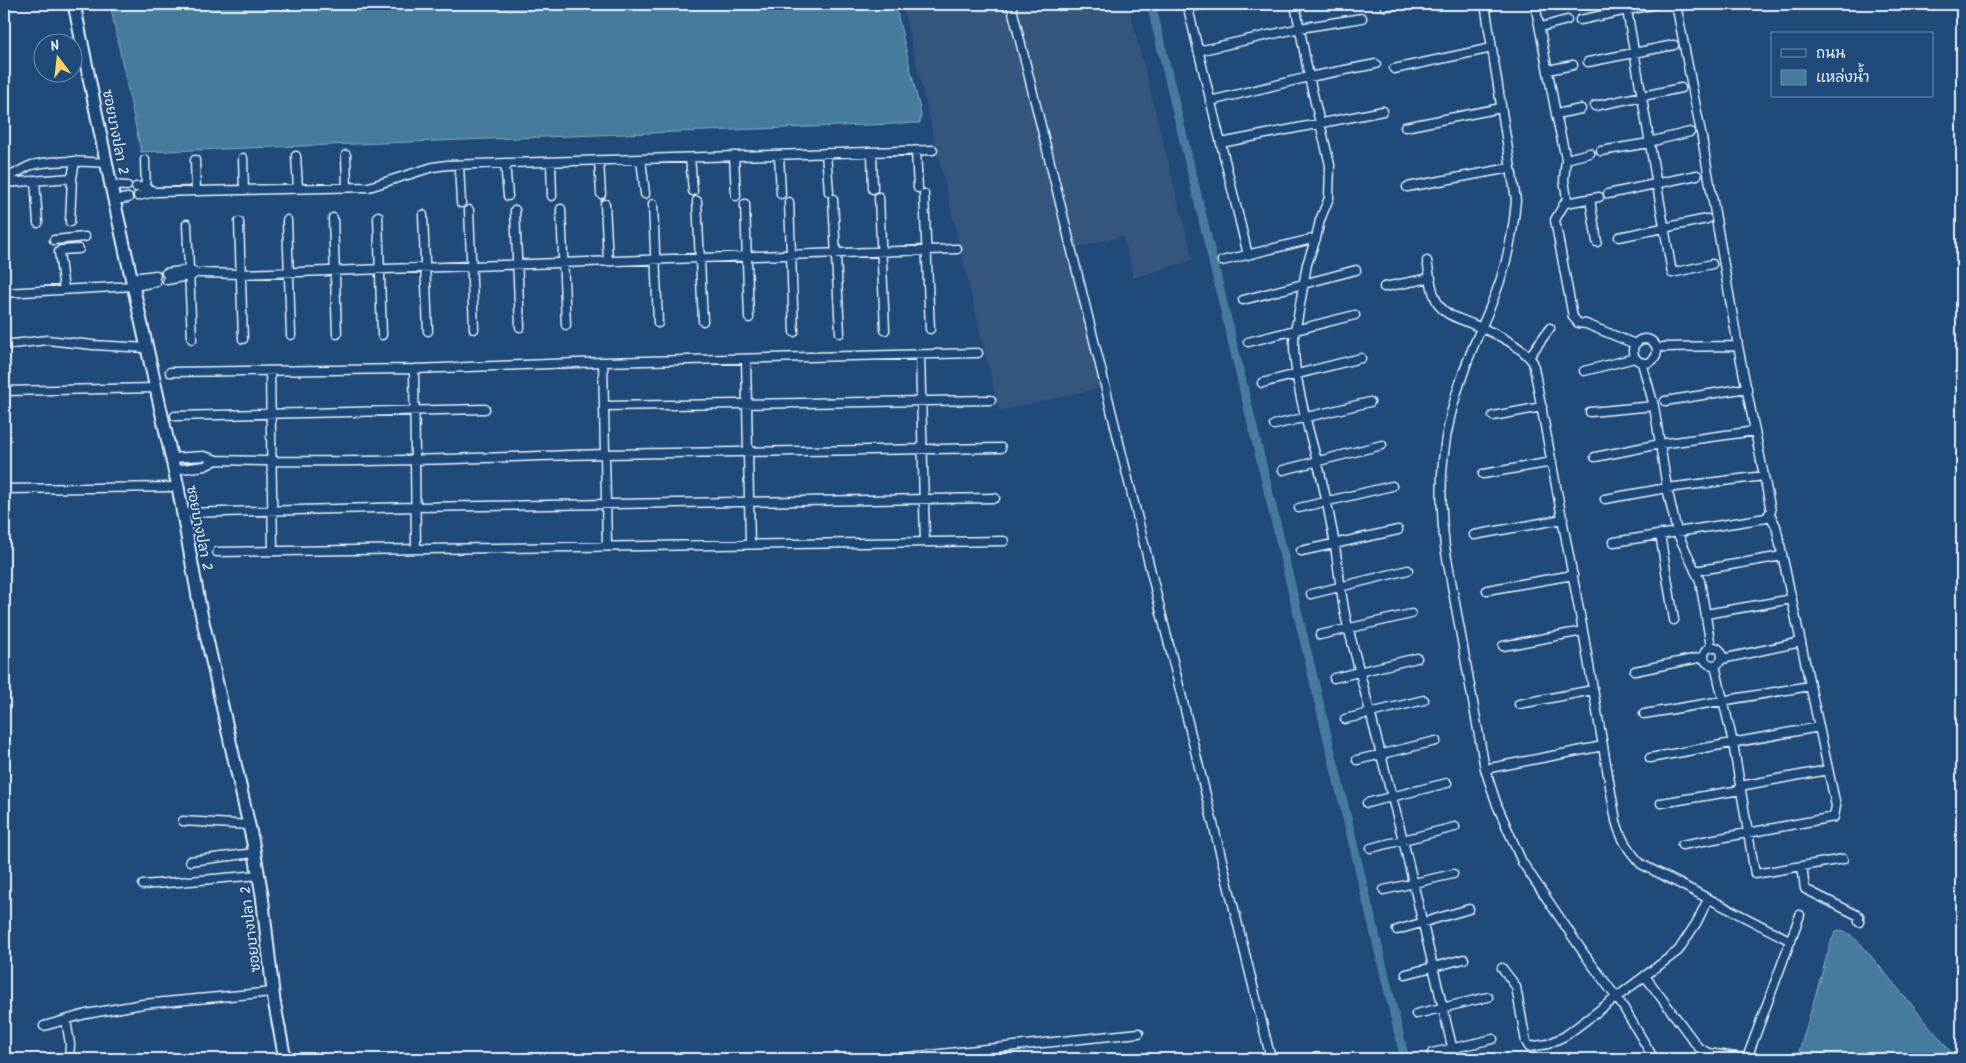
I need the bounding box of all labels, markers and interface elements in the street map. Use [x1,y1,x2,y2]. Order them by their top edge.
north arrow [32,32,82,82]
legend [1771,32,1934,98]
text: N [48,35,62,58]
text: ถนน [1816,42,1845,66]
text: แหล่งน้ำ [1816,63,1870,90]
street label: ซอยบางปลา 2 [96,88,134,177]
street label: ซอยบางปลา 2 [180,484,218,573]
street label: ซอยบางปลา 2 [235,885,267,973]

